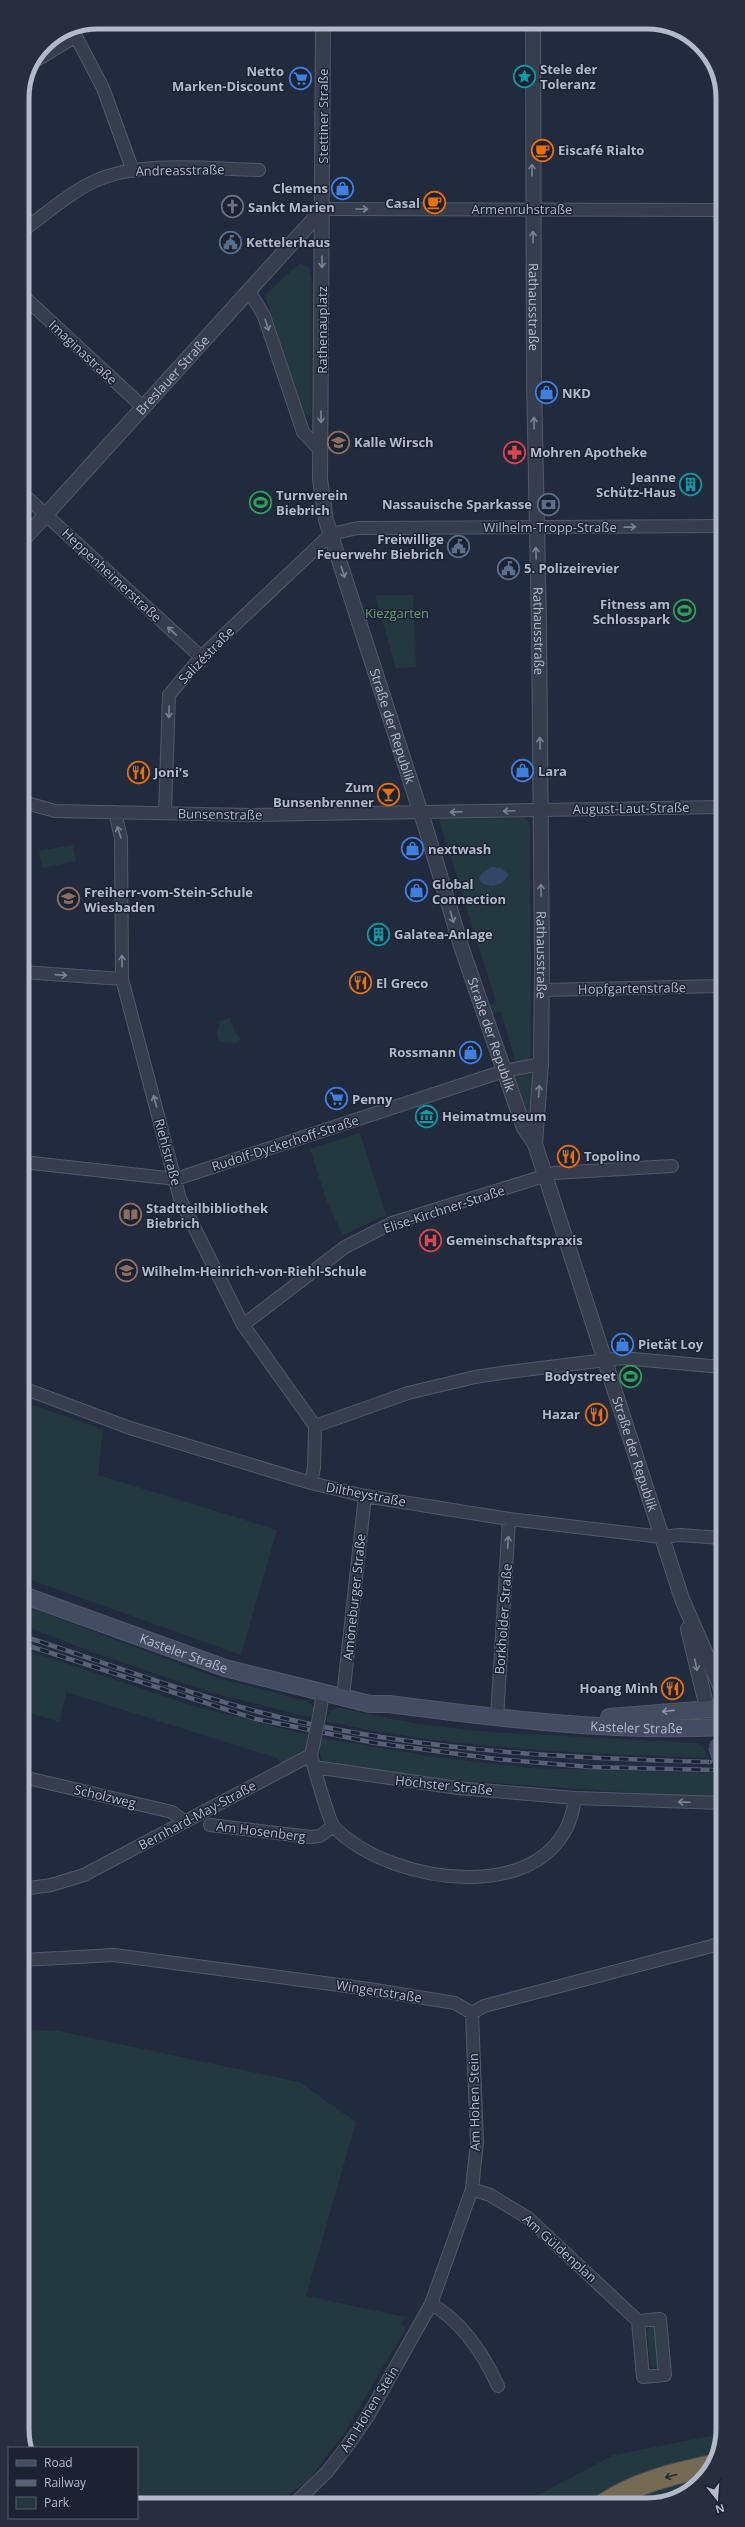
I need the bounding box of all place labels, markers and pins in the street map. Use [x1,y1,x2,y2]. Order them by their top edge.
place label: Stele der Toleranz [540,60,597,93]
place label: Netto Marken-Discount [172,62,284,95]
place icon: Stele der Toleranz [511,63,537,89]
supermarket icon: Netto Marken-Discount [287,65,313,91]
cafe icon: Eiscafé Rialto [529,137,555,163]
place label: Eiscafé Rialto [558,141,644,159]
shop icon: Clemens [330,175,356,201]
place label: Clemens [273,179,328,197]
cafe icon: Casal [422,190,448,216]
church icon: Sankt Marien [219,194,245,220]
place label: Casal [386,194,420,212]
place label: Sankt Marien [248,198,335,216]
public building icon: Kettelerhaus [217,229,243,255]
place label: Kettelerhaus [246,233,330,251]
shop icon: NKD [533,380,559,406]
place label: NKD [562,384,591,402]
school or university icon: Kalle Wirsch [326,429,352,455]
place label: Kalle Wirsch [354,433,434,451]
pharmacy icon: Mohren Apotheke [502,439,528,465]
place label: Mohren Apotheke [530,443,648,461]
place label: Jeanne Schütz-Haus [596,468,676,501]
building icon: Jeanne Schütz-Haus [678,471,704,497]
place label: Turnverein Biebrich [276,486,348,519]
sports icon: Turnverein Biebrich [247,489,273,515]
bank icon: Nassauische Sparkasse [535,491,561,517]
place label: Nassauische Sparkasse [382,495,532,513]
place label: Freiwillige Feuerwehr Biebrich [317,530,444,563]
public building icon: Freiwillige Feuerwehr Biebrich [446,533,472,559]
public building icon: 5. Polizeirevier [496,555,522,581]
place label: 5. Polizeirevier [524,559,619,577]
place label: Fitness am Schlosspark [593,595,671,628]
sports icon: Fitness am Schlosspark [672,598,698,624]
shop icon: Lara [509,758,535,784]
restaurant icon: Joni's [125,759,151,785]
place label: Lara [538,762,567,780]
place label: Joni's [153,763,189,781]
place label: Zum Bunsenbrenner [273,778,374,811]
bar icon: Zum Bunsenbrenner [376,781,402,807]
shop icon: nextwash [399,836,425,862]
place label: nextwash [428,840,491,858]
place label: Global Connection [432,875,506,908]
shop icon: Global Connection [404,878,430,904]
place label: Freiherr-vom-Stein-Schule Wiesbaden [84,883,253,916]
school or university icon: Freiherr-vom-Stein-Schule Wiesbaden [55,886,81,912]
building icon: Galatea-Anlage [366,921,392,947]
place label: Galatea-Anlage [394,925,493,943]
restaurant icon: El Greco [347,970,373,996]
place label: El Greco [376,974,428,992]
shop icon: Rossmann [458,1039,484,1065]
place label: Rossmann [389,1043,456,1061]
supermarket icon: Penny [324,1086,350,1112]
place label: Penny [352,1090,393,1108]
museum icon: Heimatmuseum [414,1103,440,1129]
place label: Heimatmuseum [442,1107,547,1125]
restaurant icon: Topolino [556,1143,582,1169]
place label: Topolino [584,1147,640,1165]
place label: Stadtteilbibliothek Biebrich [146,1199,269,1232]
library icon: Stadtteilbibliothek Biebrich [117,1202,143,1228]
hospital icon: Gemeinschaftspraxis [418,1227,444,1253]
place label: Gemeinschaftspraxis [446,1231,583,1249]
school or university icon: Wilhelm-Heinrich-von-Riehl-Schule [114,1258,140,1284]
place label: Wilhelm-Heinrich-von-Riehl-Schule [142,1262,367,1280]
shop icon: Pietät Loy [609,1331,635,1357]
place label: Pietät Loy [638,1335,704,1353]
sports icon: Bodystreet [618,1363,644,1389]
place label: Bodystreet [545,1367,616,1385]
restaurant icon: Hazar [583,1401,609,1427]
place label: Hazar [542,1405,580,1423]
restaurant icon: Hoang Minh [660,1675,686,1701]
place label: Hoang Minh [580,1679,658,1697]

